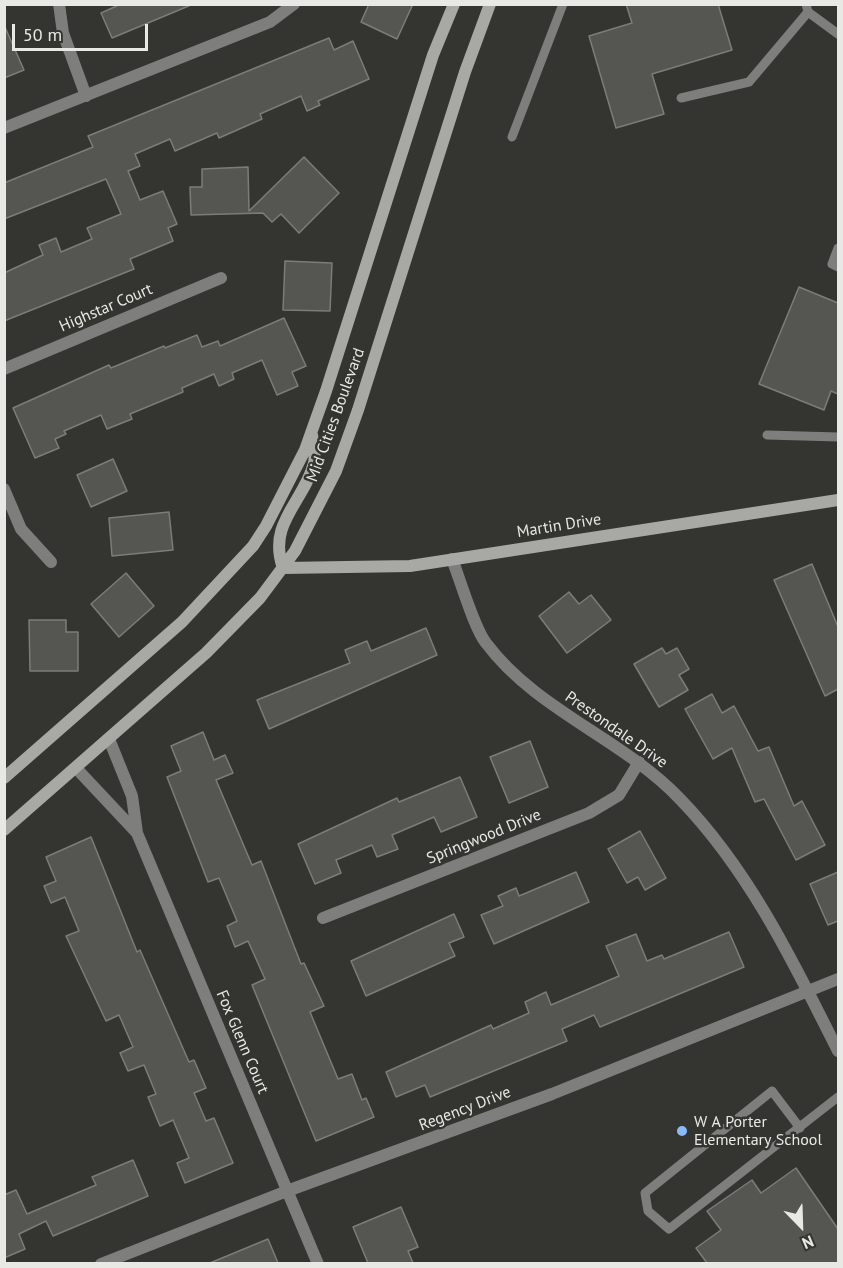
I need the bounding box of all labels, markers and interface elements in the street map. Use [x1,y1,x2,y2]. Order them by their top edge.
scale bar [15,12,152,50]
text: 50 m [23,23,62,46]
street label: Highstar Court [57,280,155,336]
street label: Mid Cities Boulevard [303,346,369,484]
street label: Martin Drive [515,510,603,542]
street label: Prestondale Drive [561,688,671,772]
street label: Springwood Drive [424,805,544,869]
street label: Fox Glenn Court [212,987,272,1097]
street label: Regency Drive [416,1083,514,1135]
place label: W A Porter Elementary School [694,1112,822,1150]
marker: W A Porter Elementary School [675,1124,689,1138]
north arrow [771,1196,831,1256]
text: N [799,1231,817,1254]

